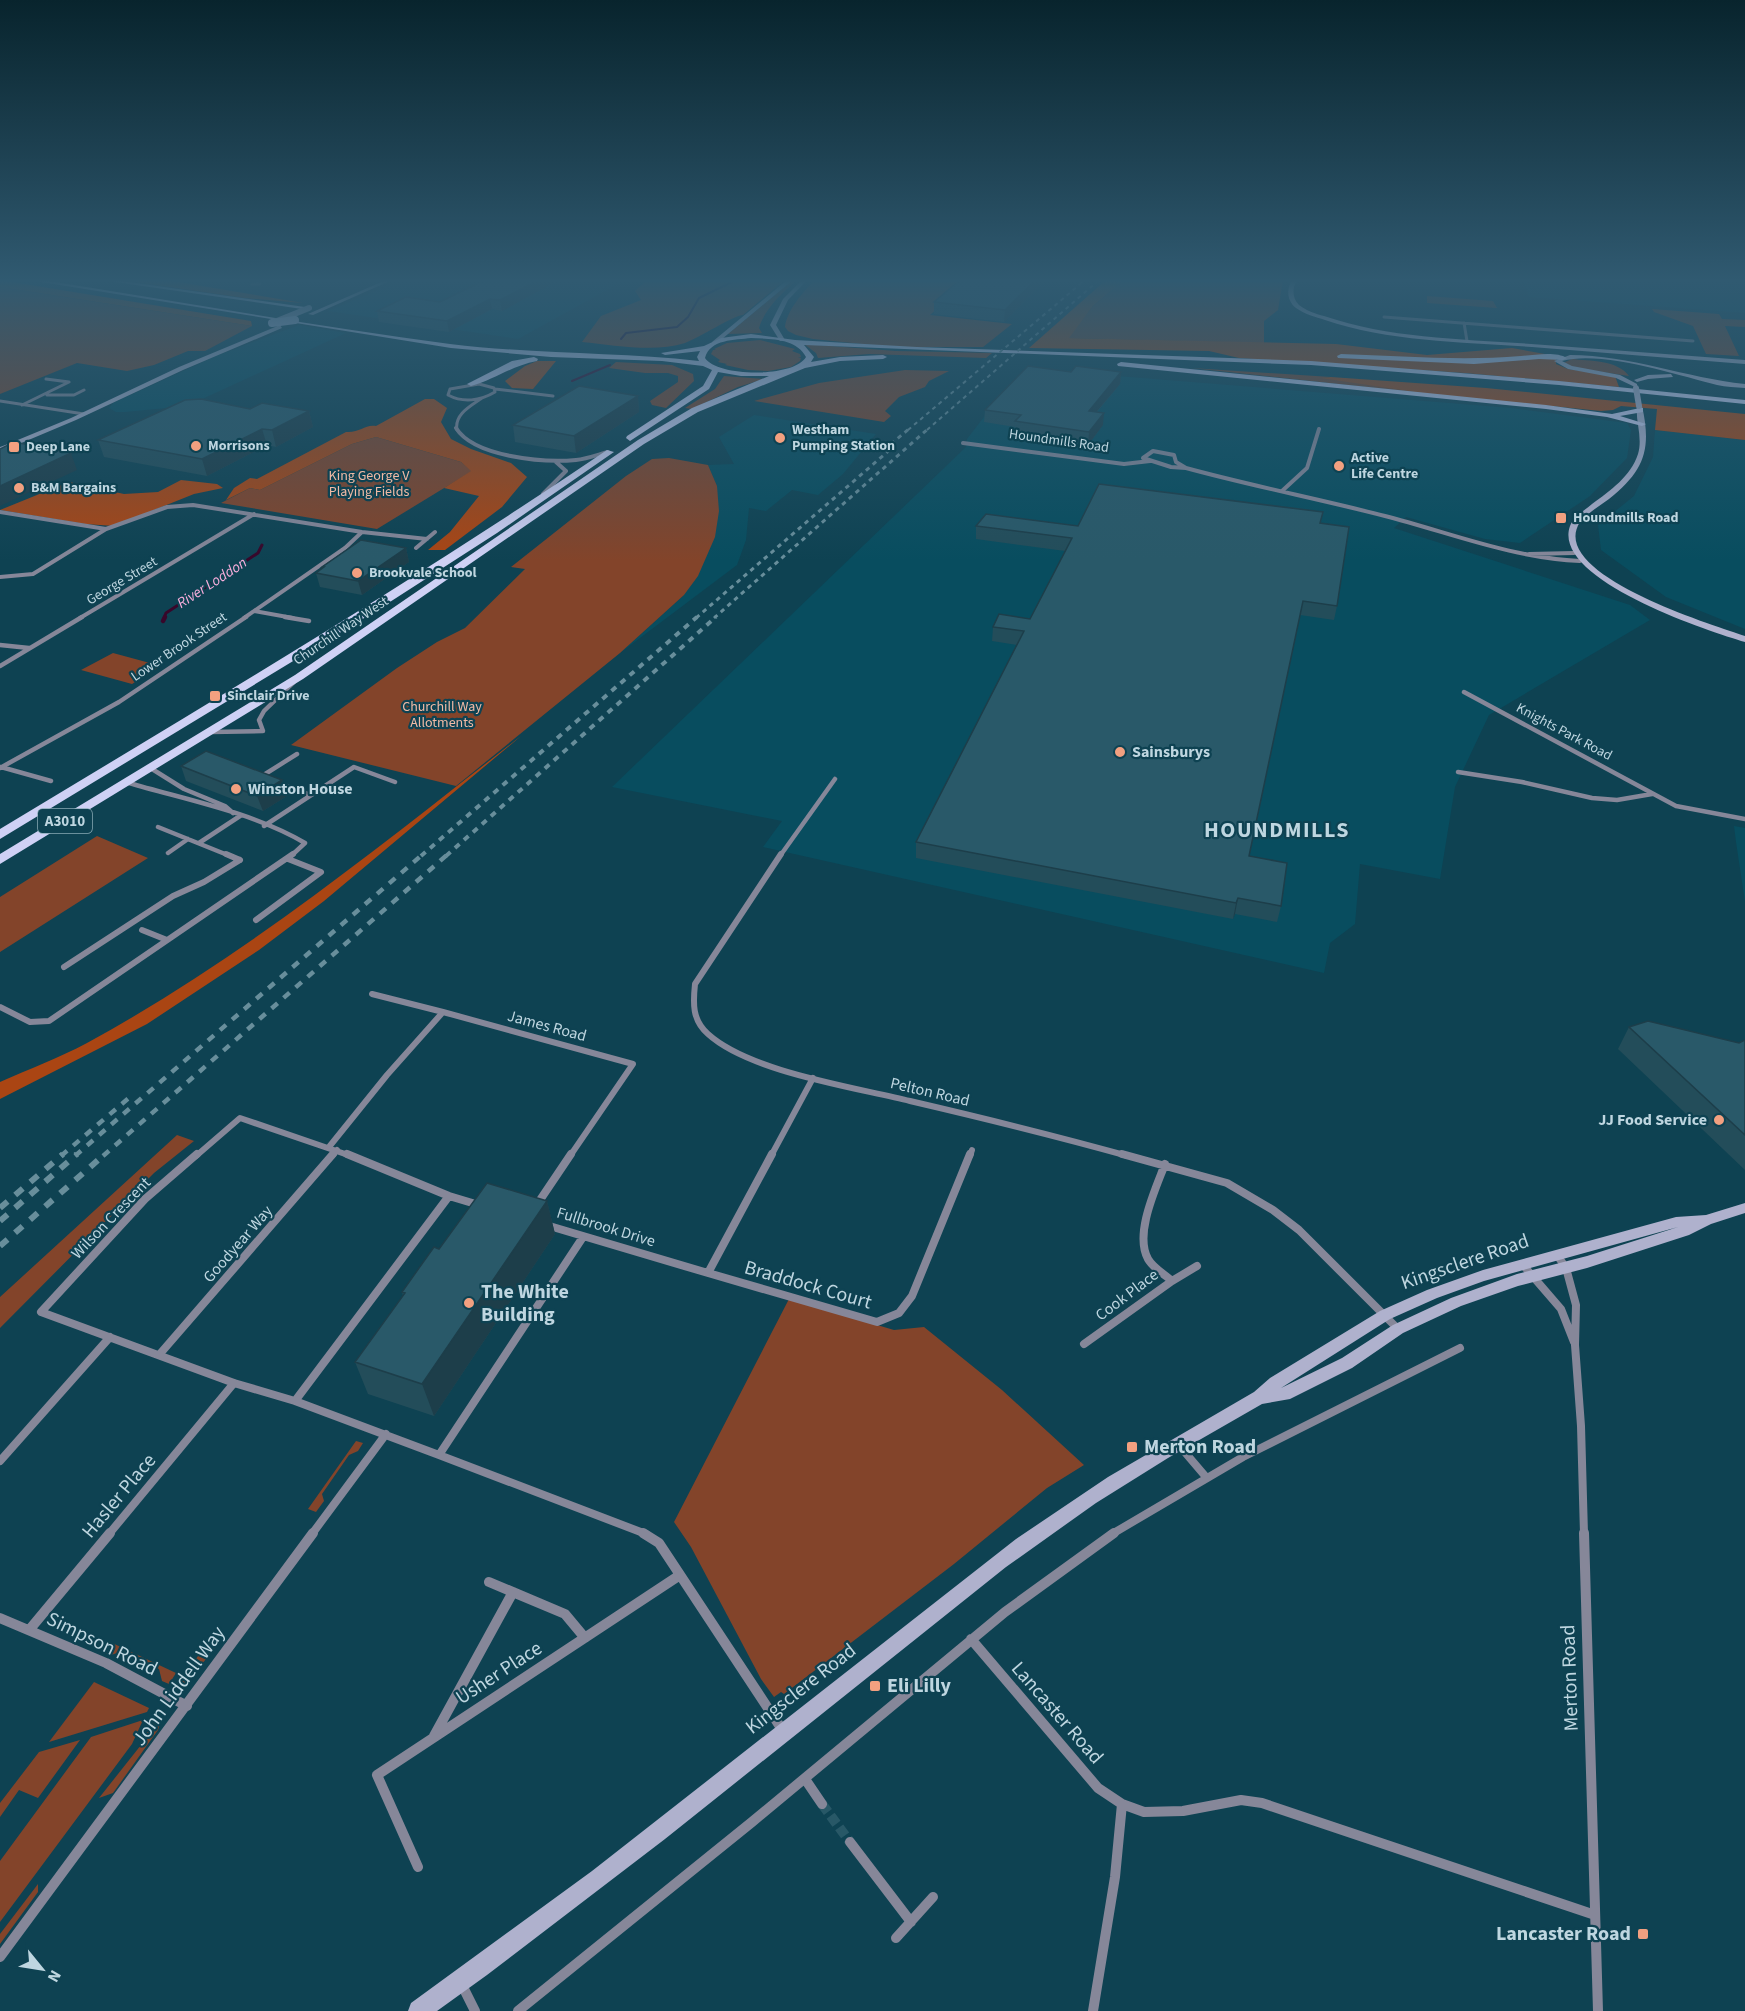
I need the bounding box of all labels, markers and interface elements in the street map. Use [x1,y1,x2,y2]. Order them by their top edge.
place label: Westham Pumping Station [792,420,895,456]
street label: Houndmills Road [1008,424,1110,458]
marker: Westham Pumping Station [773,431,787,445]
place label: Morrisons [208,436,270,456]
place label: Deep Lane [26,437,90,457]
marker: Morrisons [189,439,203,453]
marker: Deep Lane [7,440,21,454]
place label: Active Life Centre [1350,448,1418,484]
marker: Active Life Centre [1332,459,1346,473]
park label: King George V Playing Fields [329,466,410,502]
place label: B&M Bargains [31,478,116,498]
marker: B&M Bargains [12,481,26,495]
place label: Houndmills Road [1573,508,1679,528]
marker: Houndmills Road [1554,511,1568,525]
street label: George Street [83,552,161,610]
water label: River Loddon [173,552,251,614]
place label: Brookvale School [369,563,476,583]
marker: Brookvale School [350,566,364,580]
street label: Churchill Way West [289,592,393,670]
street label: Lower Brook Street [127,607,231,687]
place label: Sinclair Drive [227,686,310,706]
marker: Sinclair Drive [208,689,222,703]
park label: Churchill Way Allotments [402,697,482,733]
street label: Knights Park Road [1512,698,1616,766]
place label: Sainsburys [1132,741,1210,763]
marker: Sainsburys [1113,745,1127,759]
place label: Winston House [248,778,353,800]
marker: Winston House [229,782,243,796]
road number: A3010 [38,809,92,833]
district label: HOUNDMILLS [1204,814,1350,846]
street label: James Road [505,1005,589,1047]
street label: Pelton Road [888,1072,972,1112]
place label: JJ Food Service [1598,1109,1707,1131]
marker: JJ Food Service [1712,1113,1726,1127]
street label: Wilson Crescent [66,1172,156,1264]
street label: Goodyear Way [198,1200,278,1287]
street label: Fullbrook Drive [554,1202,658,1252]
street label: Kingsclere Road [1397,1227,1533,1297]
street label: Braddock Court [741,1253,875,1317]
street label: Cook Place [1091,1264,1163,1326]
place label: The White Building [481,1278,569,1329]
marker: The White Building [462,1296,476,1310]
place label: Merton Road [1144,1433,1256,1461]
marker: Merton Road [1125,1440,1139,1454]
street label: Hasler Place [75,1448,163,1544]
street label: Simpson Road [42,1605,162,1683]
street label: John Liddell Way [126,1620,232,1752]
street label: Merton Road [1554,1624,1586,1732]
street label: Usher Place [450,1635,548,1711]
street label: Kingsclere Road [740,1637,862,1741]
street label: Lancaster Road [1004,1656,1110,1770]
place label: Eli Lilly [887,1672,952,1700]
marker: Eli Lilly [868,1679,882,1693]
place label: Lancaster Road [1496,1920,1631,1948]
marker: Lancaster Road [1636,1927,1650,1941]
north arrow [12,1939,72,1999]
text: N [42,1966,66,1986]

